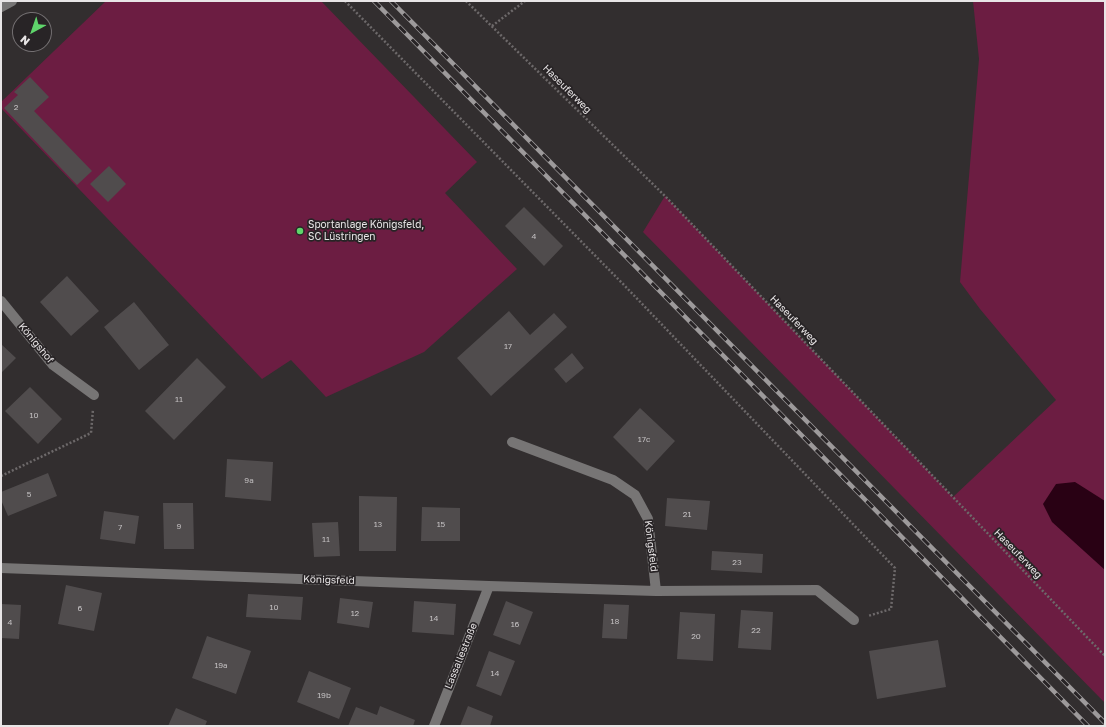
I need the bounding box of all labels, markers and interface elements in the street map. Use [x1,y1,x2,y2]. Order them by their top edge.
north arrow [12,12,52,52]
text: N [17,33,32,48]
street label: Haseuferweg [540,62,594,116]
house number: 2 [14,102,18,112]
place label: Sportanlage Königsfeld, SC Lüstringen [308,219,424,242]
marker: Sportanlage Königsfeld, SC Lüstringen [295,226,305,236]
house number: 4 [532,231,536,241]
street label: Haseuferweg [768,293,820,347]
street label: Königshof [16,320,56,366]
house number: 17 [504,341,512,351]
house number: 11 [175,394,183,404]
house number: 10 [30,410,38,420]
house number: 17c [638,434,650,444]
house number: 9a [244,475,254,485]
house number: 5 [27,489,31,499]
house number: 21 [683,509,691,519]
house number: 13 [374,519,382,529]
house number: 15 [437,519,445,529]
street label: Königsfeld [642,520,660,572]
house number: 9 [177,521,181,531]
house number: 7 [118,522,122,532]
street label: Haseuferweg [992,527,1044,581]
house number: 11 [322,534,330,544]
house number: 23 [732,557,742,567]
street label: Königsfeld [303,573,355,587]
house number: 10 [270,602,278,612]
house number: 6 [78,603,82,613]
house number: 12 [351,608,359,618]
house number: 14 [430,613,438,623]
house number: 18 [611,616,619,626]
house number: 4 [8,617,12,627]
house number: 16 [511,619,519,629]
street label: Lassallestraße [442,621,480,691]
house number: 22 [751,625,761,635]
house number: 20 [691,631,701,641]
house number: 19a [214,660,228,670]
house number: 14 [491,668,499,678]
house number: 19b [317,690,331,700]

